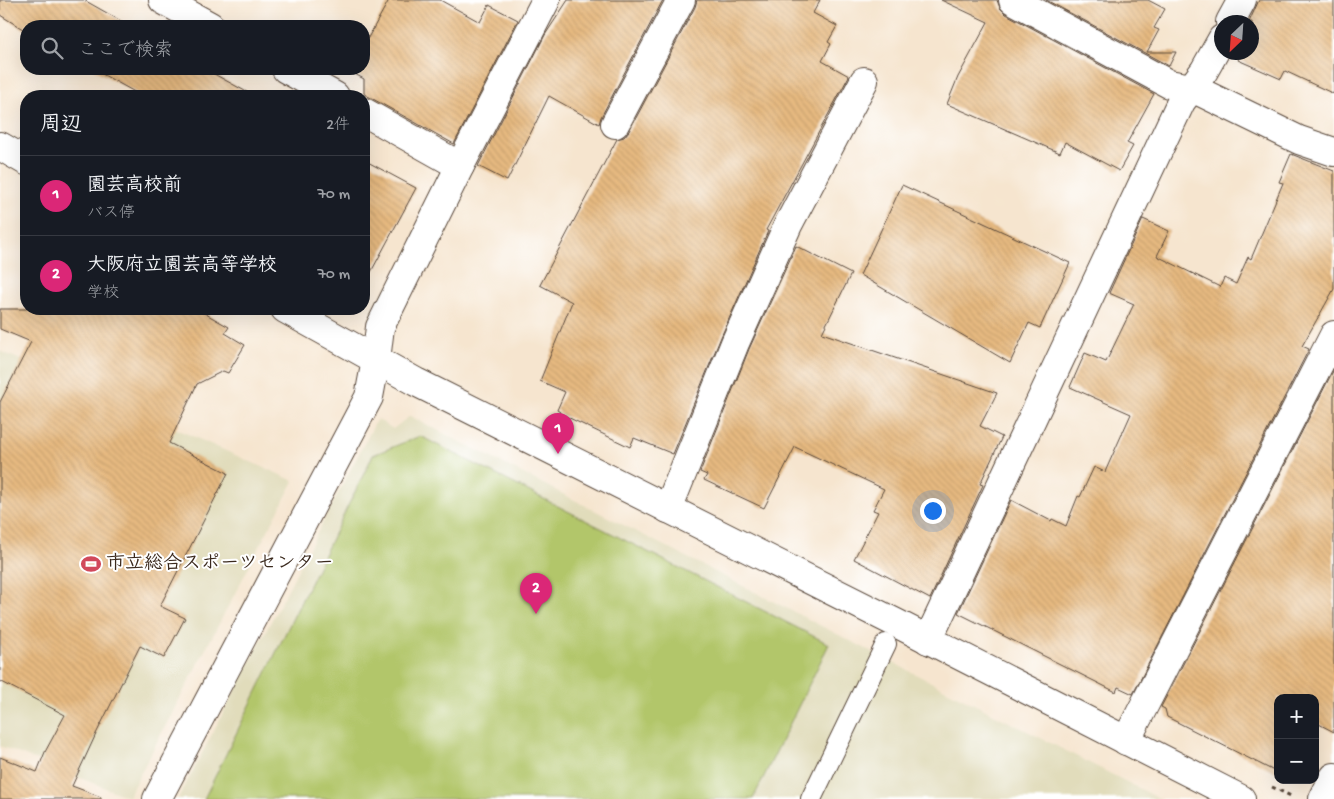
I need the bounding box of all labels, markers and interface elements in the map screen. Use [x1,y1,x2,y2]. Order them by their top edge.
north arrow [1214,15,1259,60]
search box [20,20,370,75]
icon: search [38,34,66,62]
text: ここで検索 [78,40,173,63]
text: 周辺 [40,114,82,139]
text: 2件 [326,117,350,136]
text: 園芸高校前 [87,175,182,198]
text: 1 [53,186,59,205]
text: 70 m [317,186,350,205]
text: バス停 [87,205,135,224]
text: 大阪府立園芸高等学校 [87,255,277,278]
text: 2 [52,266,60,285]
text: 70 m [317,266,350,285]
text: 学校 [87,285,119,304]
pin: 1 [542,413,574,454]
your location [920,498,946,524]
place label: 市立総合スポーツセンター [106,552,334,576]
sports icon: 市立総合スポーツセンター [80,553,102,575]
pin: 2 [520,573,552,614]
map controls [1274,694,1319,784]
button: + [1274,694,1319,739]
button: − [1274,739,1319,784]

